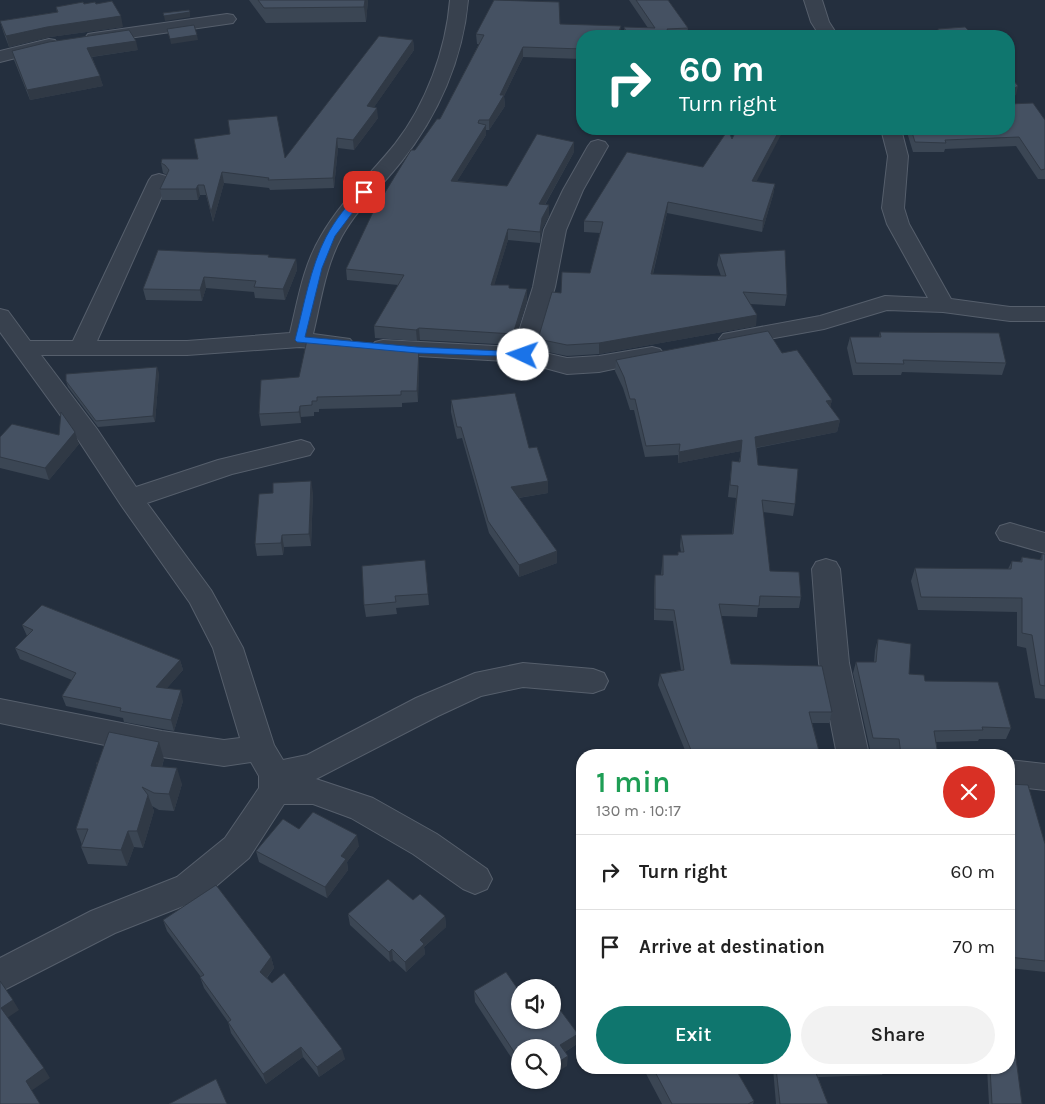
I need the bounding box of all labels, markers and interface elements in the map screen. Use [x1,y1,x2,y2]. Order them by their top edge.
text: 60 m [679,49,764,90]
icon: right [596,50,661,115]
text: Turn right [679,91,777,117]
pin [343,171,385,213]
icon: arrive [350,178,378,206]
position arrow [496,328,548,380]
text: 1 min [596,764,670,800]
button: close [943,766,995,818]
text: 130 m · 10:17 [596,801,681,820]
icon: right [596,858,624,886]
text: Turn right [639,861,728,883]
text: 60 m [951,861,995,883]
icon: arrive [596,933,624,961]
text: Arrive at destination [639,936,825,958]
text: 70 m [953,936,995,958]
map controls [511,979,561,1089]
button: sound [511,979,561,1029]
button: Exit [596,1006,791,1064]
button: Share [801,1006,995,1064]
button: search [511,1039,561,1089]

